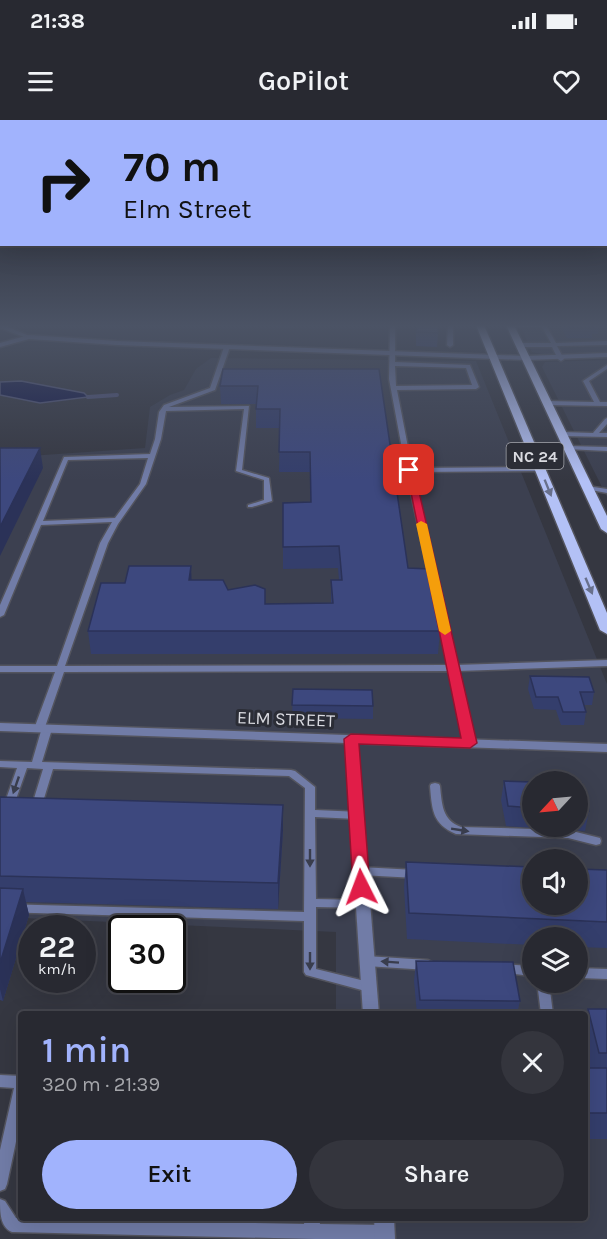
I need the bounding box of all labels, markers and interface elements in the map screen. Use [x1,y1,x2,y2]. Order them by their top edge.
text: 21:38 [30,8,85,34]
icon: menu [24,65,57,98]
text: GoPilot [258,65,349,97]
icon: heart [550,65,583,98]
text: 70 m [123,142,221,192]
icon: right [24,144,102,222]
text: Elm Street [123,193,252,225]
road number: NC 24 [506,443,564,469]
pin [383,444,434,495]
icon: arrive [392,453,425,486]
one-way arrow [544,479,553,497]
one-way arrow [584,578,594,596]
street label: ELM STREET [237,706,335,732]
north arrow [522,771,588,837]
map controls [522,771,588,993]
one-way arrow [11,776,20,794]
one-way arrow [451,826,470,835]
one-way arrow [306,849,315,868]
button: sound [522,849,588,915]
position arrow [329,855,393,919]
speed limit sign: 30 [108,915,186,993]
button: layers [522,927,588,993]
text: 22 [39,929,75,965]
one-way arrow [305,952,315,971]
one-way arrow [381,958,400,967]
text: km/h [38,960,76,978]
text: 1 min [42,1029,131,1071]
button: close [501,1031,564,1094]
text: 320 m · 21:39 [42,1073,160,1096]
button: Exit [42,1140,297,1209]
button: Share [309,1140,564,1209]

